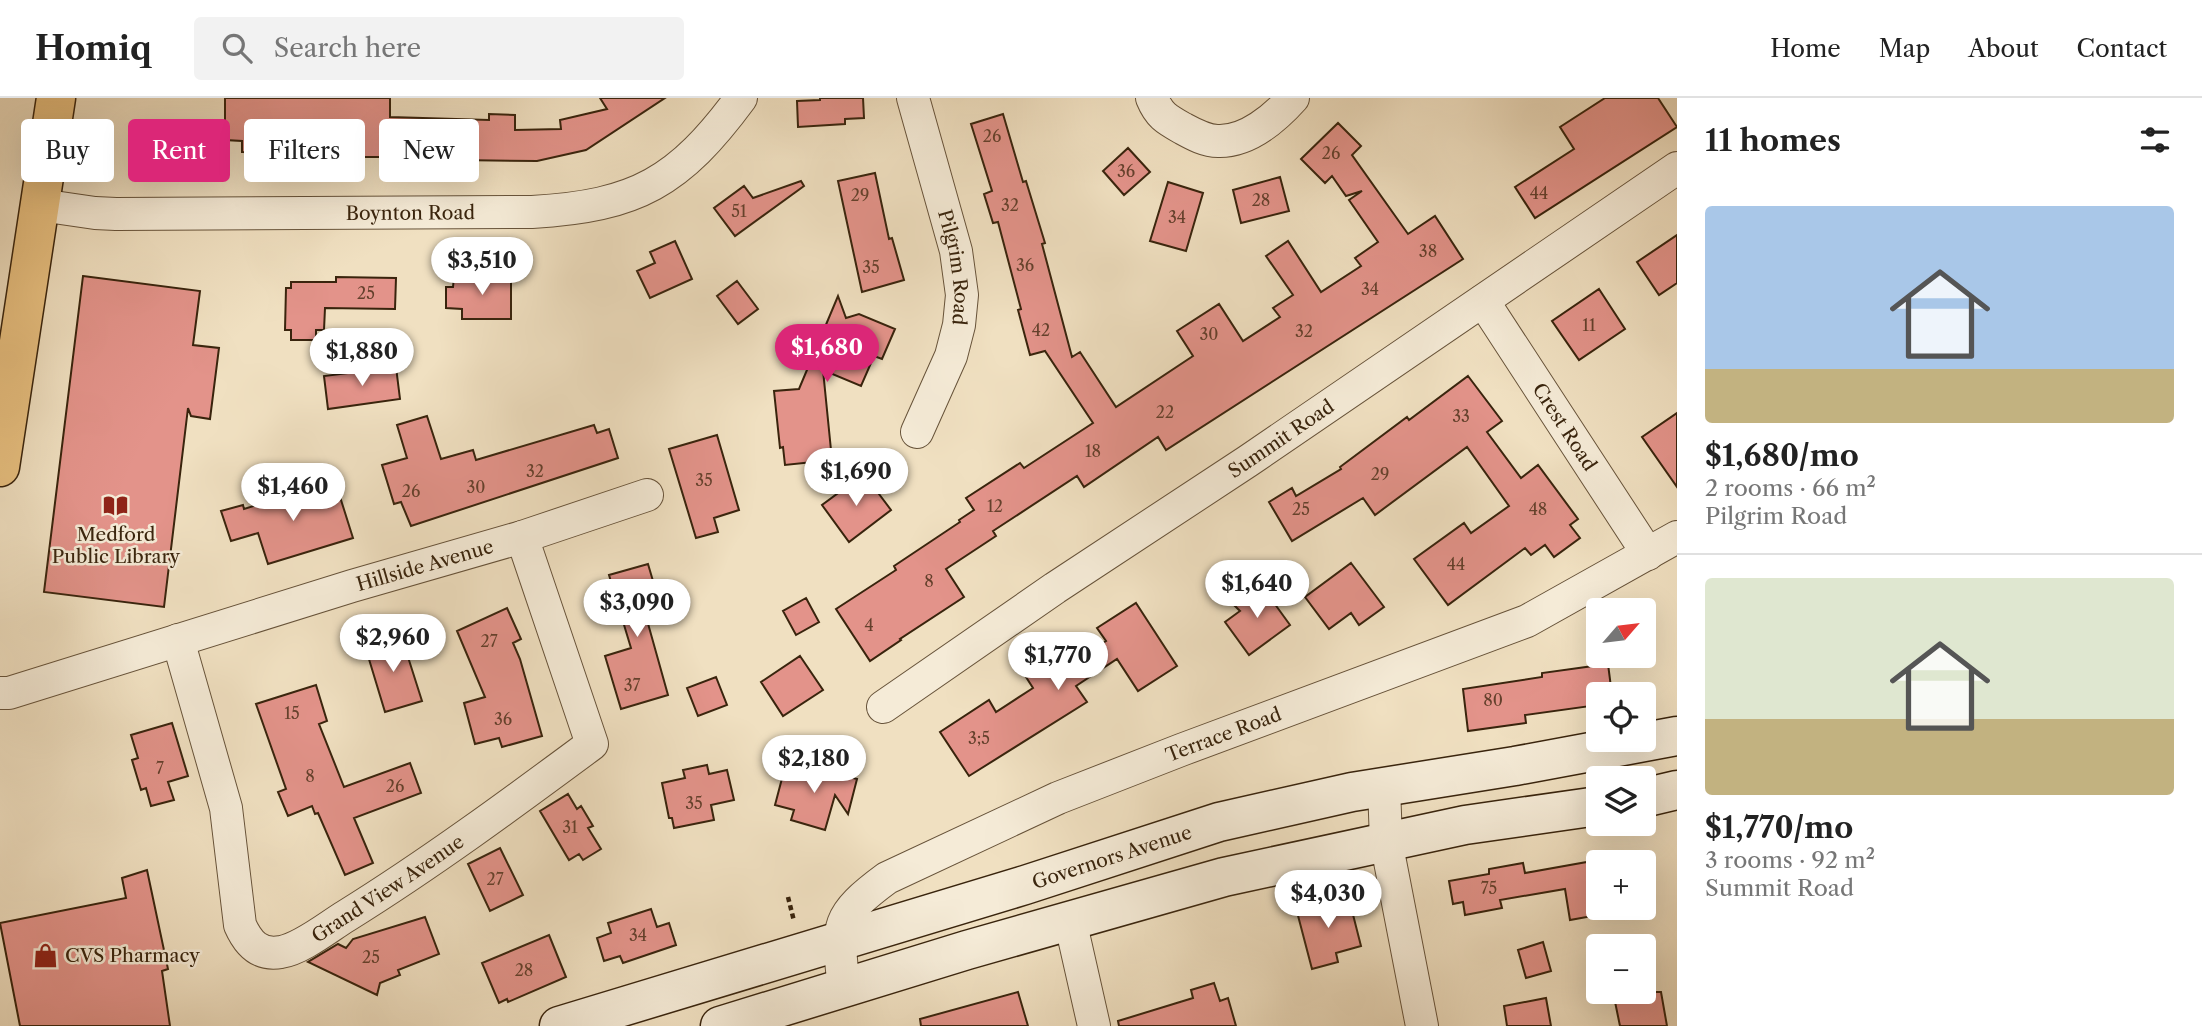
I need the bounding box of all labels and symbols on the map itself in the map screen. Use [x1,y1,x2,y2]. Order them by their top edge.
house number: 26 [983,126,1001,146]
house number: 26 [1322,143,1340,163]
house number: 36 [1117,161,1135,181]
house number: 44 [1530,183,1548,203]
house number: 29 [851,185,869,205]
house number: 28 [1252,190,1270,210]
house number: 32 [1001,195,1019,215]
street label: Boynton Road [346,201,476,224]
house number: 51 [731,201,747,221]
street label: Pilgrim Road [933,207,974,327]
house number: 34 [1168,207,1186,227]
pin: $3,510 [425,238,539,297]
house number: 38 [1419,241,1437,261]
house number: 36 [1016,255,1034,275]
house number: 35 [862,257,880,277]
house number: 34 [1361,279,1379,299]
house number: 25 [357,283,375,303]
house number: 11 [1582,315,1596,335]
house number: 42 [1032,320,1050,340]
house number: 32 [1295,321,1313,341]
pin: $1,680 [770,324,884,384]
house number: 30 [1200,324,1218,344]
pin: $1,880 [305,328,419,388]
street label: Crest Road [1528,378,1602,475]
street label: Summit Road [1224,394,1339,483]
house number: 22 [1156,402,1174,422]
house number: 33 [1452,406,1470,426]
house number: 18 [1085,441,1101,461]
pin: $1,690 [799,448,913,508]
house number: 32 [526,461,544,481]
pin: $1,460 [236,464,350,523]
house number: 29 [1371,464,1389,484]
house number: 35 [695,470,713,490]
house number: 30 [467,477,485,497]
house number: 26 [402,481,420,501]
library icon: Medford Public Library [102,492,130,520]
house number: 12 [987,496,1003,516]
house number: 25 [1292,499,1310,519]
house number: 48 [1529,499,1547,519]
place label: Medford Public Library [52,523,181,568]
street label: Hillside Avenue [354,534,496,596]
house number: 44 [1447,554,1465,574]
pin: $1,640 [1200,560,1314,620]
house number: 8 [924,571,934,591]
pin: $3,090 [580,580,694,639]
north arrow [1586,598,1656,668]
pin: $2,960 [336,614,450,674]
house number: 4 [864,615,874,635]
house number: 27 [480,631,498,651]
pin: $1,770 [1001,632,1115,692]
house number: 37 [624,675,640,695]
house number: 80 [1483,690,1503,710]
street label: Terrace Road [1162,702,1285,766]
house number: 15 [284,703,300,723]
house number: 36 [494,709,512,729]
house number: 3;5 [968,728,990,748]
pin: $2,180 [757,736,871,795]
house number: 7 [156,758,164,778]
house number: 8 [305,766,315,786]
house number: 26 [386,776,404,796]
house number: 35 [685,793,703,813]
house number: 31 [562,817,578,837]
street label: Governors Avenue [1029,820,1194,894]
street label: Grand View Avenue [307,830,468,947]
house number: 27 [486,869,504,889]
pin: $4,030 [1271,870,1385,930]
house number: 75 [1481,878,1497,898]
house number: 34 [629,925,647,945]
shop icon: CVS Pharmacy [31,941,59,969]
place label: CVS Pharmacy [65,944,200,967]
house number: 25 [362,947,380,967]
house number: 28 [515,960,533,980]

